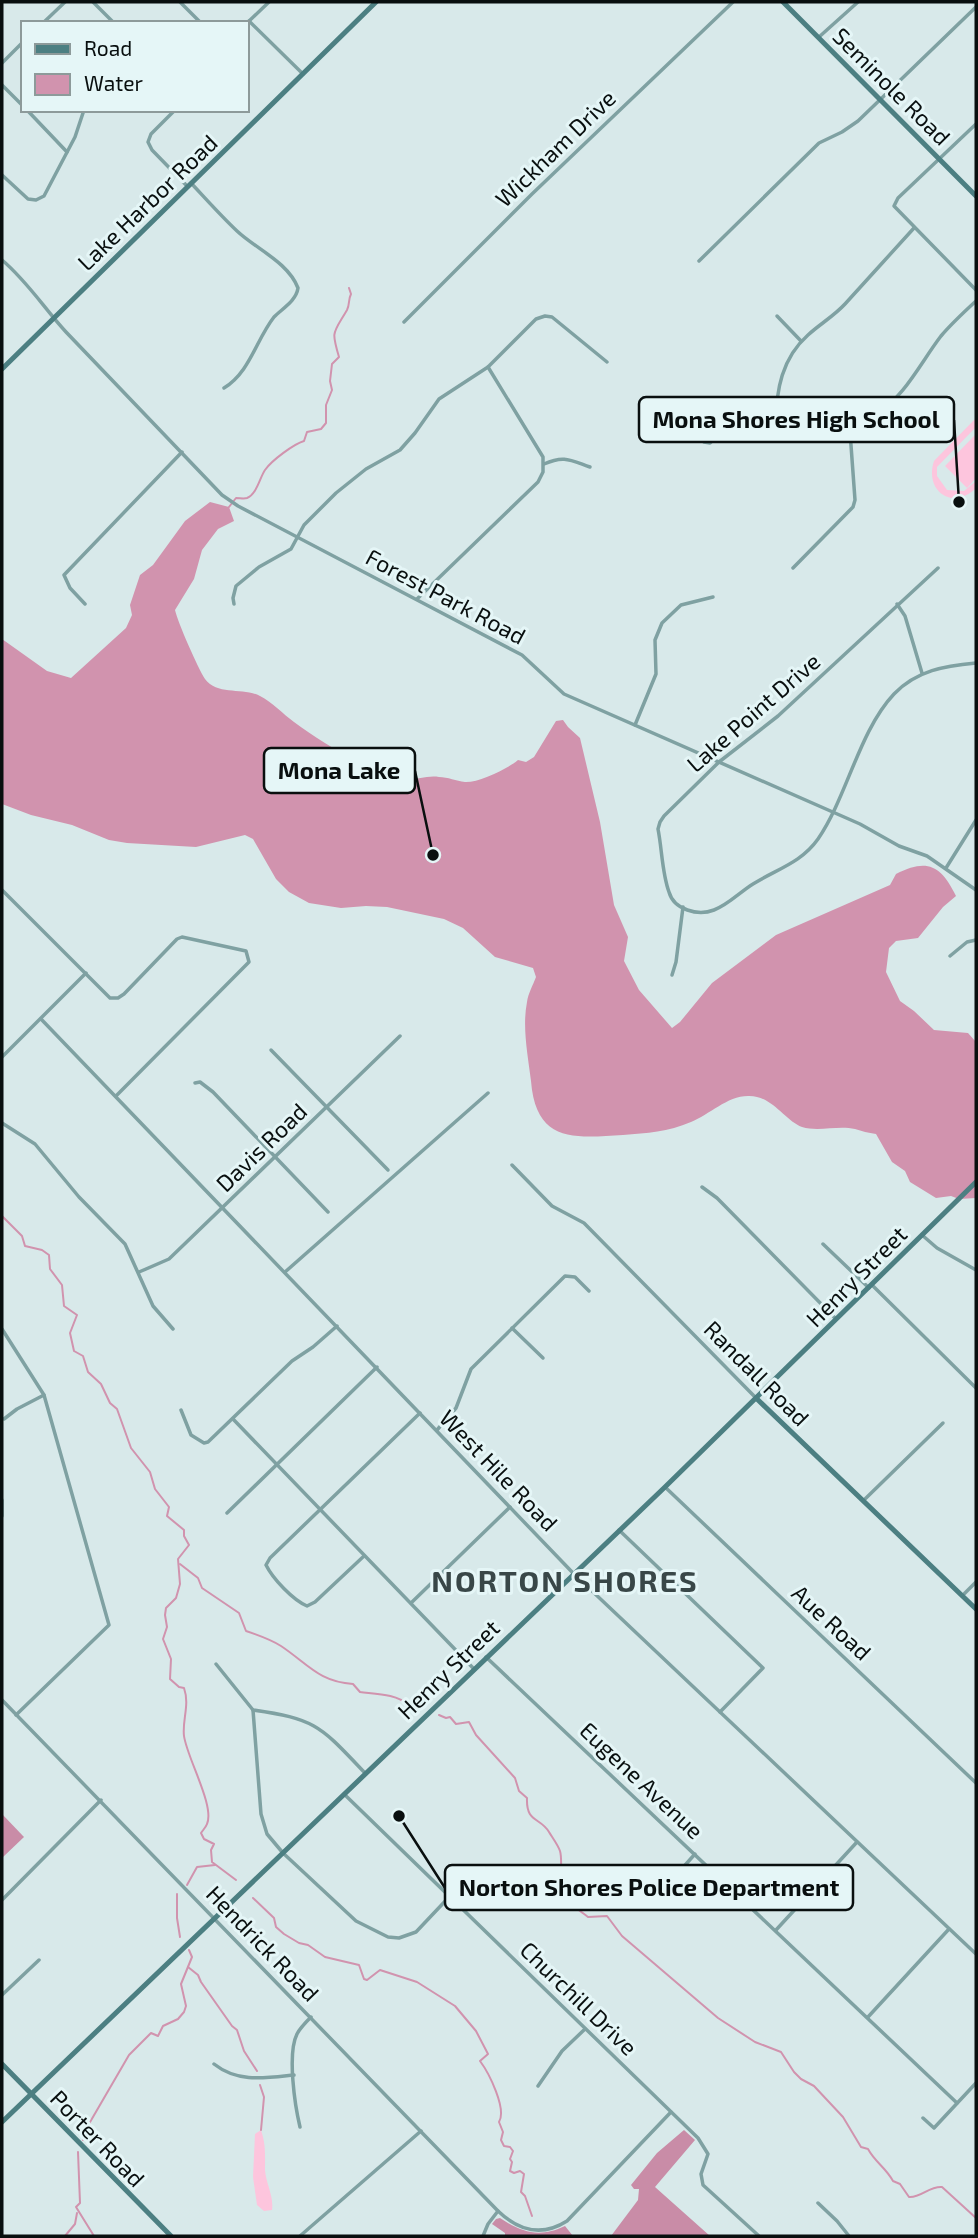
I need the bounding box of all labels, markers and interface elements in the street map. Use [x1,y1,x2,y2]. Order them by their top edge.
legend [21,21,248,112]
street label: Seminole Road [827,21,957,151]
text: Road [84,35,132,60]
text: Water [84,70,143,95]
street label: Wickham Drive [489,84,621,212]
street label: Lake Harbor Road [71,128,223,276]
callout: Mona Shores High School [639,397,954,442]
text: Mona Shores High School [652,404,940,433]
street label: Forest Park Road [361,542,531,650]
street label: Lake Point Drive [681,647,825,777]
callout: Mona Lake [264,748,415,793]
text: Mona Lake [278,755,400,784]
street label: Davis Road [210,1097,312,1197]
street label: Henry Street [800,1220,912,1332]
street label: Randall Road [699,1315,815,1431]
street label: West Hile Road [434,1404,564,1536]
district label: NORTON SHORES [431,1562,699,1598]
street label: Aue Road [787,1578,877,1666]
street label: Henry Street [391,1613,505,1725]
street label: Eugene Avenue [575,1716,709,1844]
callout: Norton Shores Police Department [445,1865,853,1910]
text: Norton Shores Police Department [459,1872,840,1901]
street label: Hendrick Road [201,1879,325,2007]
street label: Churchill Drive [515,1935,643,2061]
street label: Porter Road [45,2084,151,2192]

